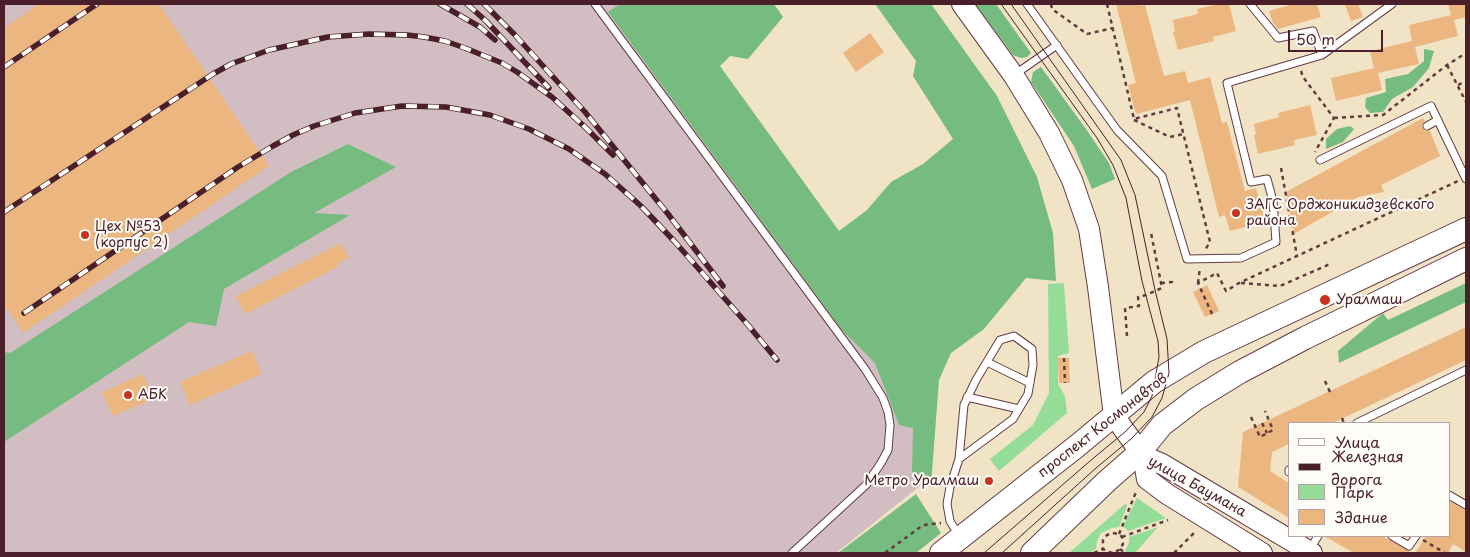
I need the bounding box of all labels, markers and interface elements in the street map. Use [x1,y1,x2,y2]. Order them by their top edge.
scale bar [1290,20,1385,52]
text: 50 m [1296,27,1335,50]
place label: ЗАГС Орджоникидзевского района [1246,197,1434,230]
marker: ЗАГС Орджоникидзевского района [1230,207,1242,219]
place label: Цех №53 (корпус 2) [95,219,168,252]
marker: Цех №53 (корпус 2) [79,229,91,241]
place label: Уралмаш [1336,292,1402,308]
marker: Уралмаш [1318,293,1332,307]
street label: проспект Космонавтов [1035,370,1171,482]
place label: АБК [138,387,167,403]
marker: АБК [122,389,134,401]
legend [1288,422,1450,537]
text: Улица [1335,430,1380,453]
text: Железная дорога [1331,444,1404,490]
street label: улица Баумана [1145,453,1249,521]
place label: Метро Уралмаш [864,473,979,489]
marker: Метро Уралмаш [983,475,995,487]
text: Парк [1335,480,1374,503]
text: Здание [1335,505,1388,528]

